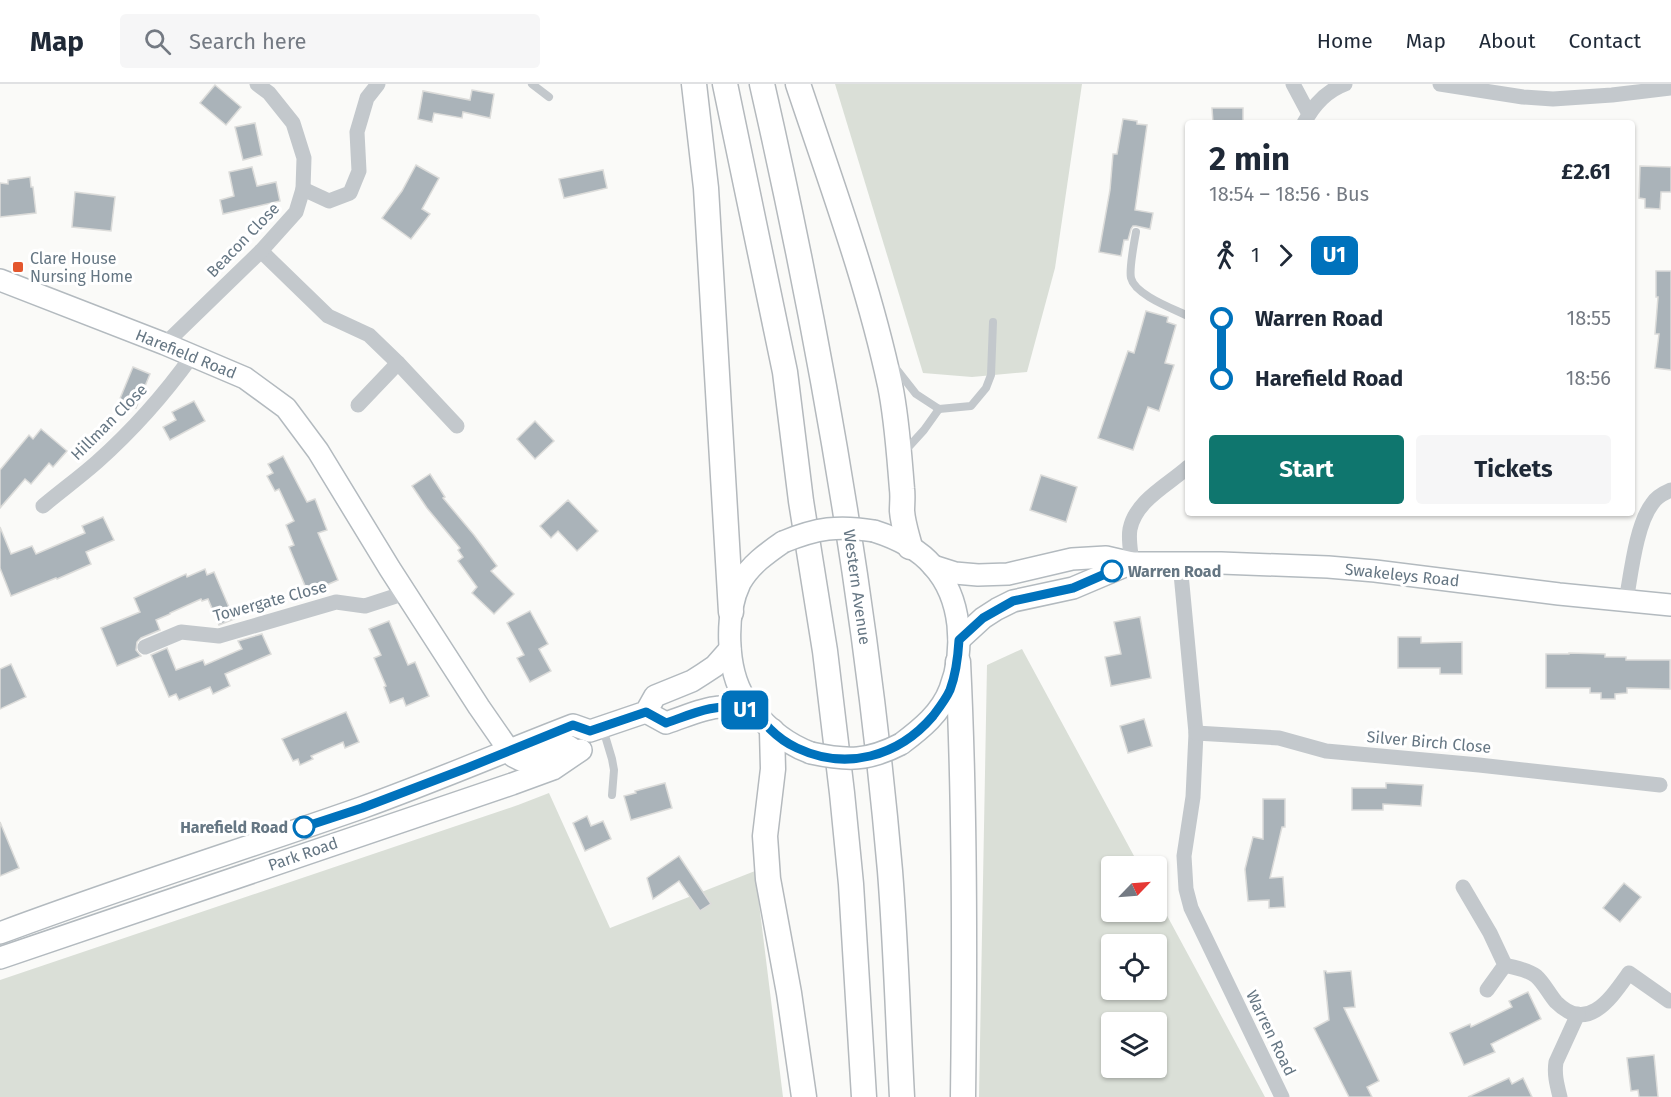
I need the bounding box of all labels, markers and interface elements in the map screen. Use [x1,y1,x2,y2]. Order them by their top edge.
search box [120,14,540,68]
text: Map [30,25,84,58]
icon: search [141,25,174,58]
text: Search here [189,28,307,55]
text: Home [1317,28,1373,54]
text: Map [1406,28,1446,54]
text: About [1479,28,1536,54]
text: Contact [1569,28,1641,54]
text: 2 min [1209,139,1290,179]
text: £2.61 [1561,158,1611,185]
text: 18:54 – 18:56 · Bus [1209,182,1369,206]
street label: Beacon Close [203,199,283,281]
icon: walk [1209,239,1242,272]
icon: forward [1269,239,1302,272]
text: U1 [1323,242,1346,268]
text: 1 [1251,243,1260,267]
place label: Clare House Nursing Home [30,249,133,286]
marker: Clare House Nursing Home [11,260,25,274]
text: Warren Road [1255,305,1383,332]
text: 18:55 [1567,306,1611,330]
street label: Harefield Road [133,325,239,383]
text: Harefield Road [1255,365,1403,392]
text: 18:56 [1566,366,1611,390]
street label: Hillman Close [67,380,151,464]
button: Start [1209,435,1404,504]
button: Tickets [1416,435,1611,504]
street label: Western Avenue [839,528,875,646]
marker: Warren Road [1101,560,1123,582]
street label: Swakeleys Road [1344,560,1460,590]
place label: Warren Road [1128,562,1221,581]
street label: Towergate Close [211,577,329,625]
line badge: U1 [718,690,772,730]
text: U1 [733,697,757,723]
street label: Silver Birch Close [1366,727,1492,757]
marker: Harefield Road [293,816,315,838]
place label: Harefield Road [180,818,288,837]
street label: Park Road [266,833,340,875]
north arrow [1101,856,1167,922]
map controls [1101,856,1167,1078]
button: locate [1101,934,1167,1000]
street label: Warren Road [1242,987,1300,1079]
button: layers [1101,1012,1167,1078]

